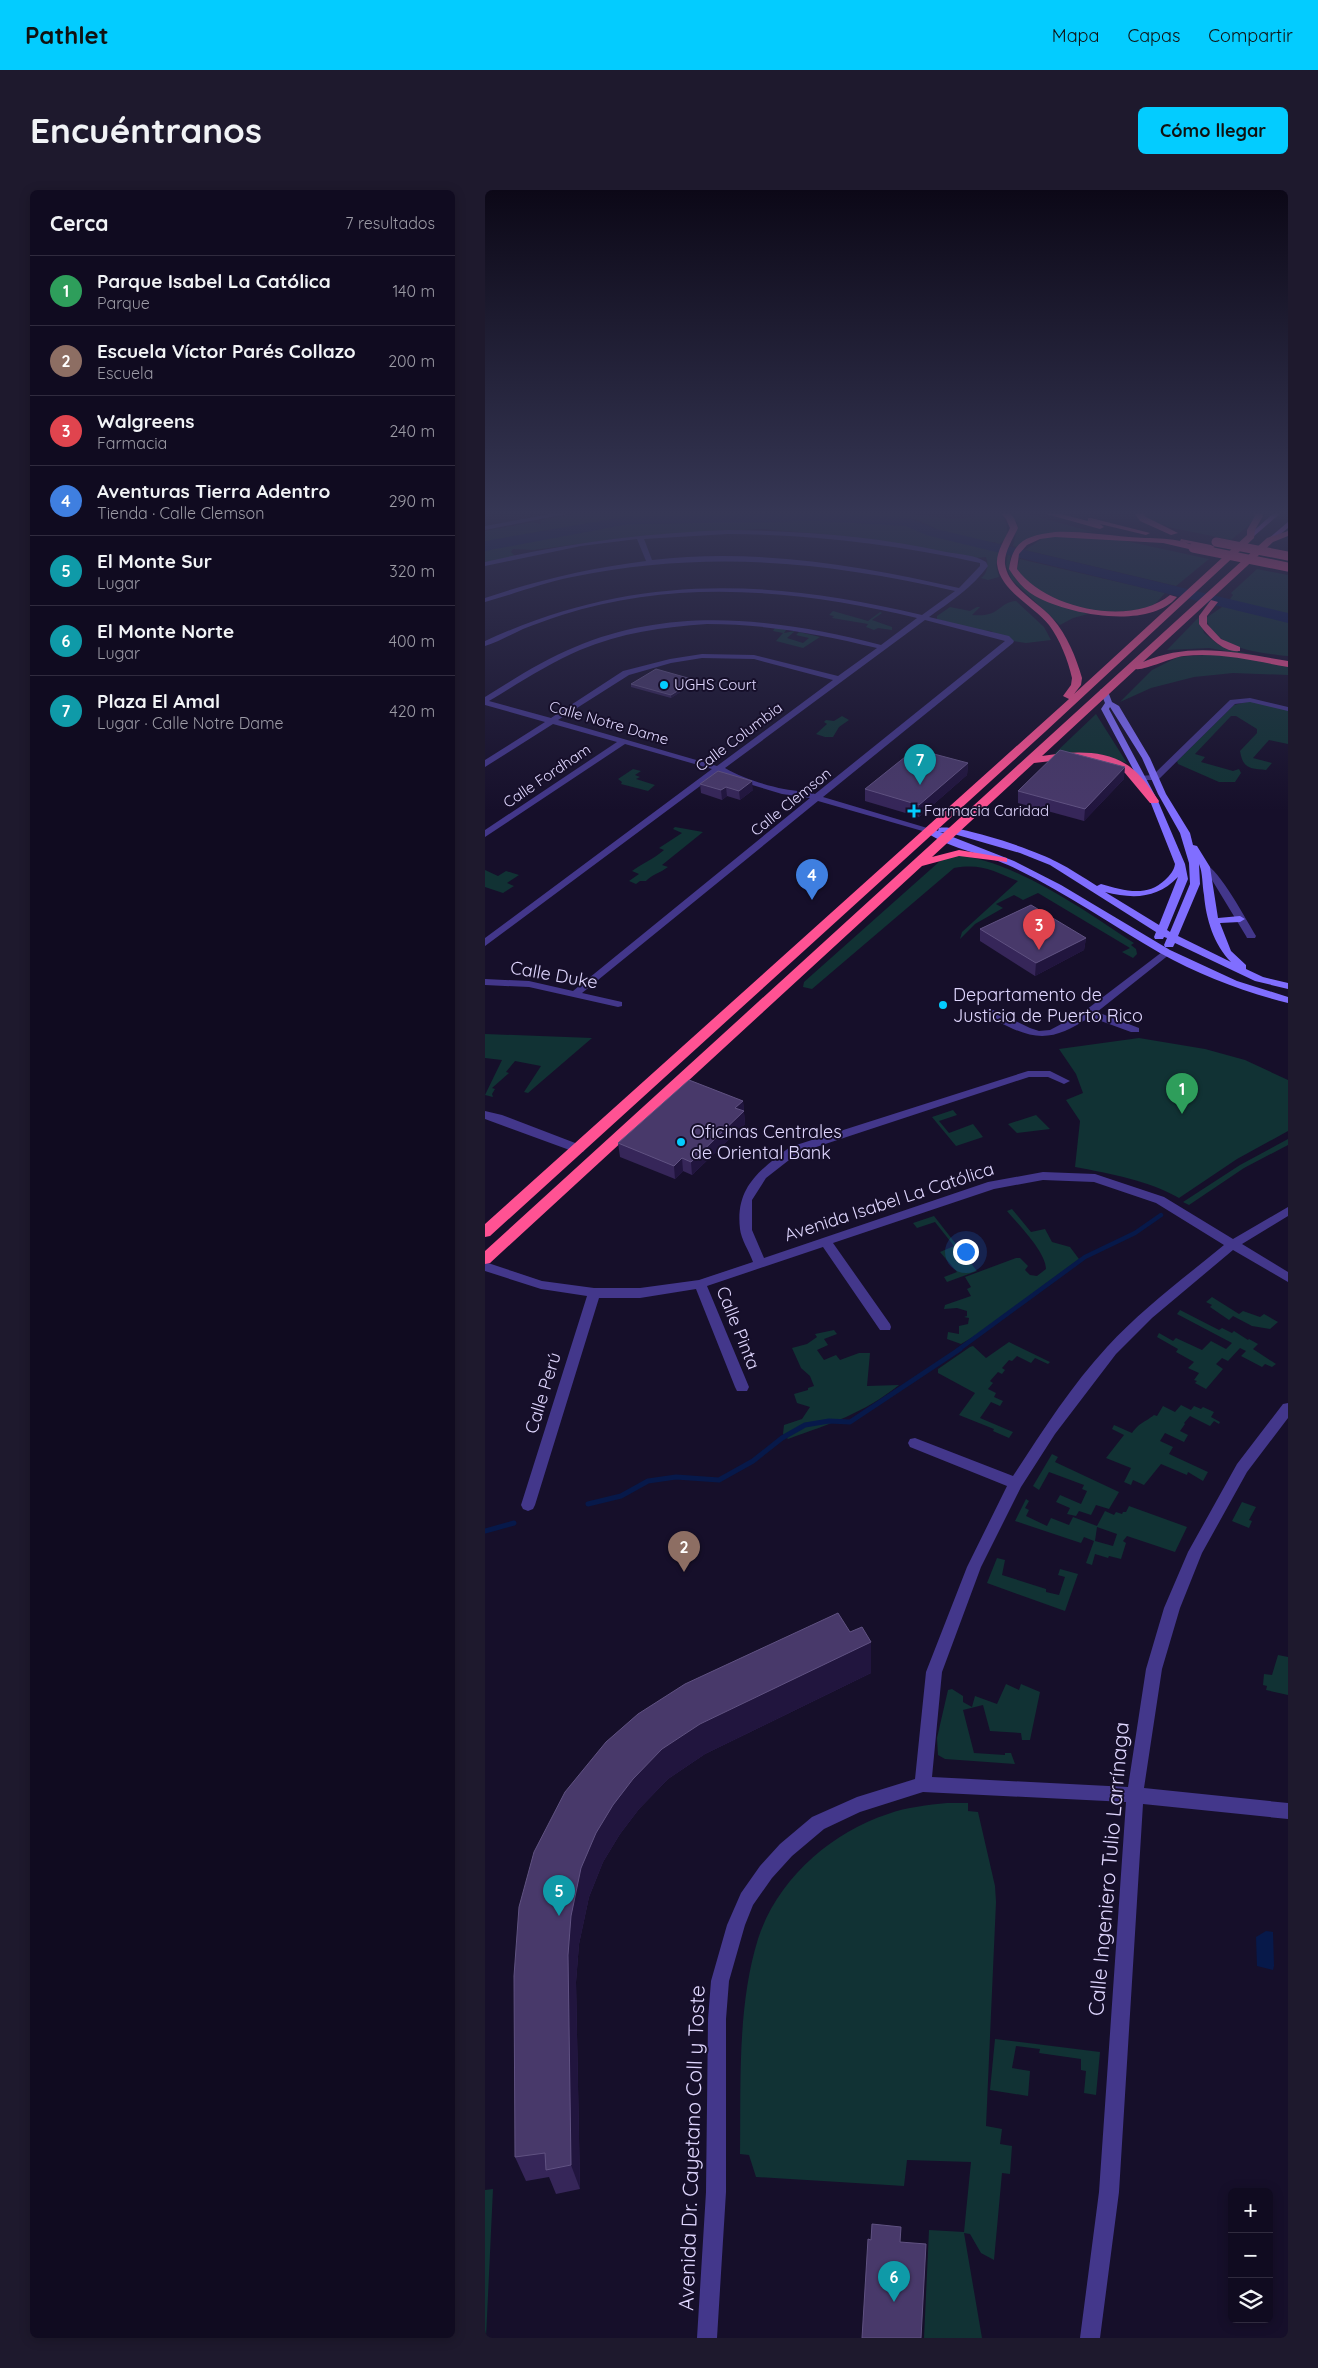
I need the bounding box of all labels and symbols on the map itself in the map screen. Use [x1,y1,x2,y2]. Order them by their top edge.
place label: UGHS Court [674,675,757,694]
marker: UGHS Court [658,679,670,691]
street label: Calle Notre Dame [547,696,671,749]
street label: Calle Columbia [691,698,786,775]
street label: Calle Fordham [499,739,594,812]
pin: 7 [904,744,936,785]
street label: Calle Clemson [747,763,835,840]
place label: Farmacia Caridad [924,801,1049,820]
marker: Farmacia Caridad [908,805,920,817]
pin: 4 [796,859,828,900]
pin: 3 [1023,909,1055,950]
street label: Calle Duke [509,956,600,994]
place label: Departamento de Justicia de Puerto Rico [953,983,1143,1027]
marker: Departamento de Justicia de Puerto Rico [937,999,949,1011]
pin: 1 [1166,1073,1198,1114]
place label: Oficinas Centrales de Oriental Bank [691,1120,842,1164]
marker: Oficinas Centrales de Oriental Bank [675,1136,687,1148]
street label: Avenida Isabel La Católica [781,1157,997,1246]
your location [953,1239,979,1265]
street label: Calle Pinta [711,1283,766,1373]
street label: Calle Perú [519,1349,566,1436]
pin: 2 [668,1531,700,1572]
street label: Calle Ingeniero Tulio Larrínaga [1082,1721,1134,2017]
pin: 5 [543,1875,575,1916]
street label: Avenida Dr. Cayetano Coll y Toste [672,1985,710,2311]
pin: 6 [878,2261,910,2302]

